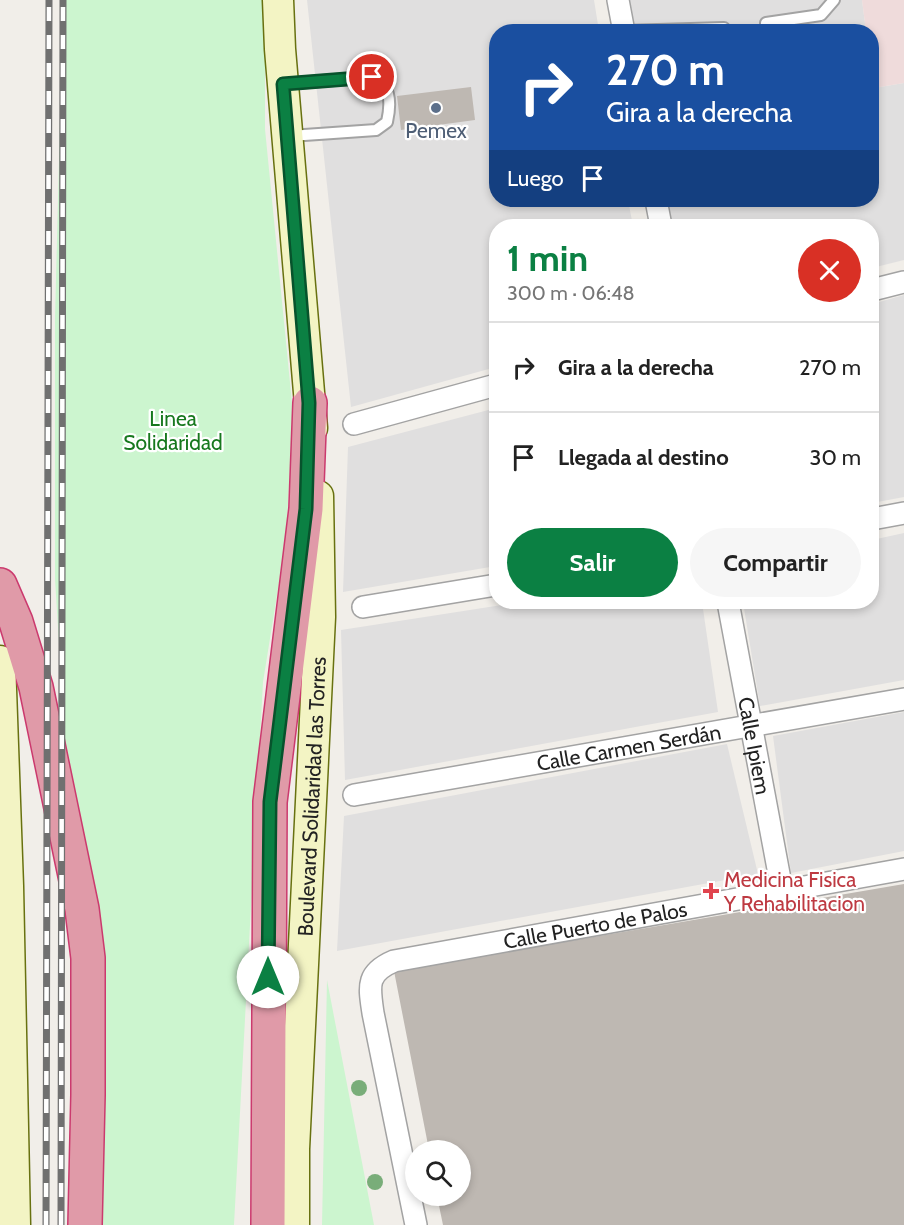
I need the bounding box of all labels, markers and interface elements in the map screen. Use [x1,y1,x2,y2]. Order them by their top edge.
text: 270 m [606,44,725,96]
icon: right [507,48,585,126]
pin [346,51,397,102]
icon: arrive [355,60,388,93]
text: Gira a la derecha [606,96,792,129]
marker: Pemex [429,101,443,115]
place label: Pemex [405,118,467,143]
icon: arrive [576,162,609,195]
text: Luego [507,165,564,192]
text: 1 min [507,236,588,280]
button: close [798,239,861,302]
text: 300 m · 06:48 [507,281,635,305]
icon: right [507,351,540,384]
text: Gira a la derecha [558,354,714,381]
text: 270 m [799,354,861,381]
park label: Linea Solidaridad [123,406,223,455]
icon: arrive [507,441,540,474]
text: Llegada al destino [558,444,729,471]
text: 30 m [809,444,861,471]
button: Salir [507,528,678,597]
button: Compartir [690,528,861,597]
street label: Boulevard Solidaridad las Torres [292,656,331,937]
street label: Calle Ipiem [734,695,776,796]
street label: Calle Carmen Serdán [535,719,723,775]
place label: Medicina Fisica Y Rehabilitacion [723,867,865,916]
marker: Medicina Fisica Y Rehabilitacion [702,882,720,900]
street label: Calle Puerto de Palos [501,896,689,954]
position arrow [236,945,300,1009]
map controls [405,1140,471,1206]
button: search [405,1140,471,1206]

